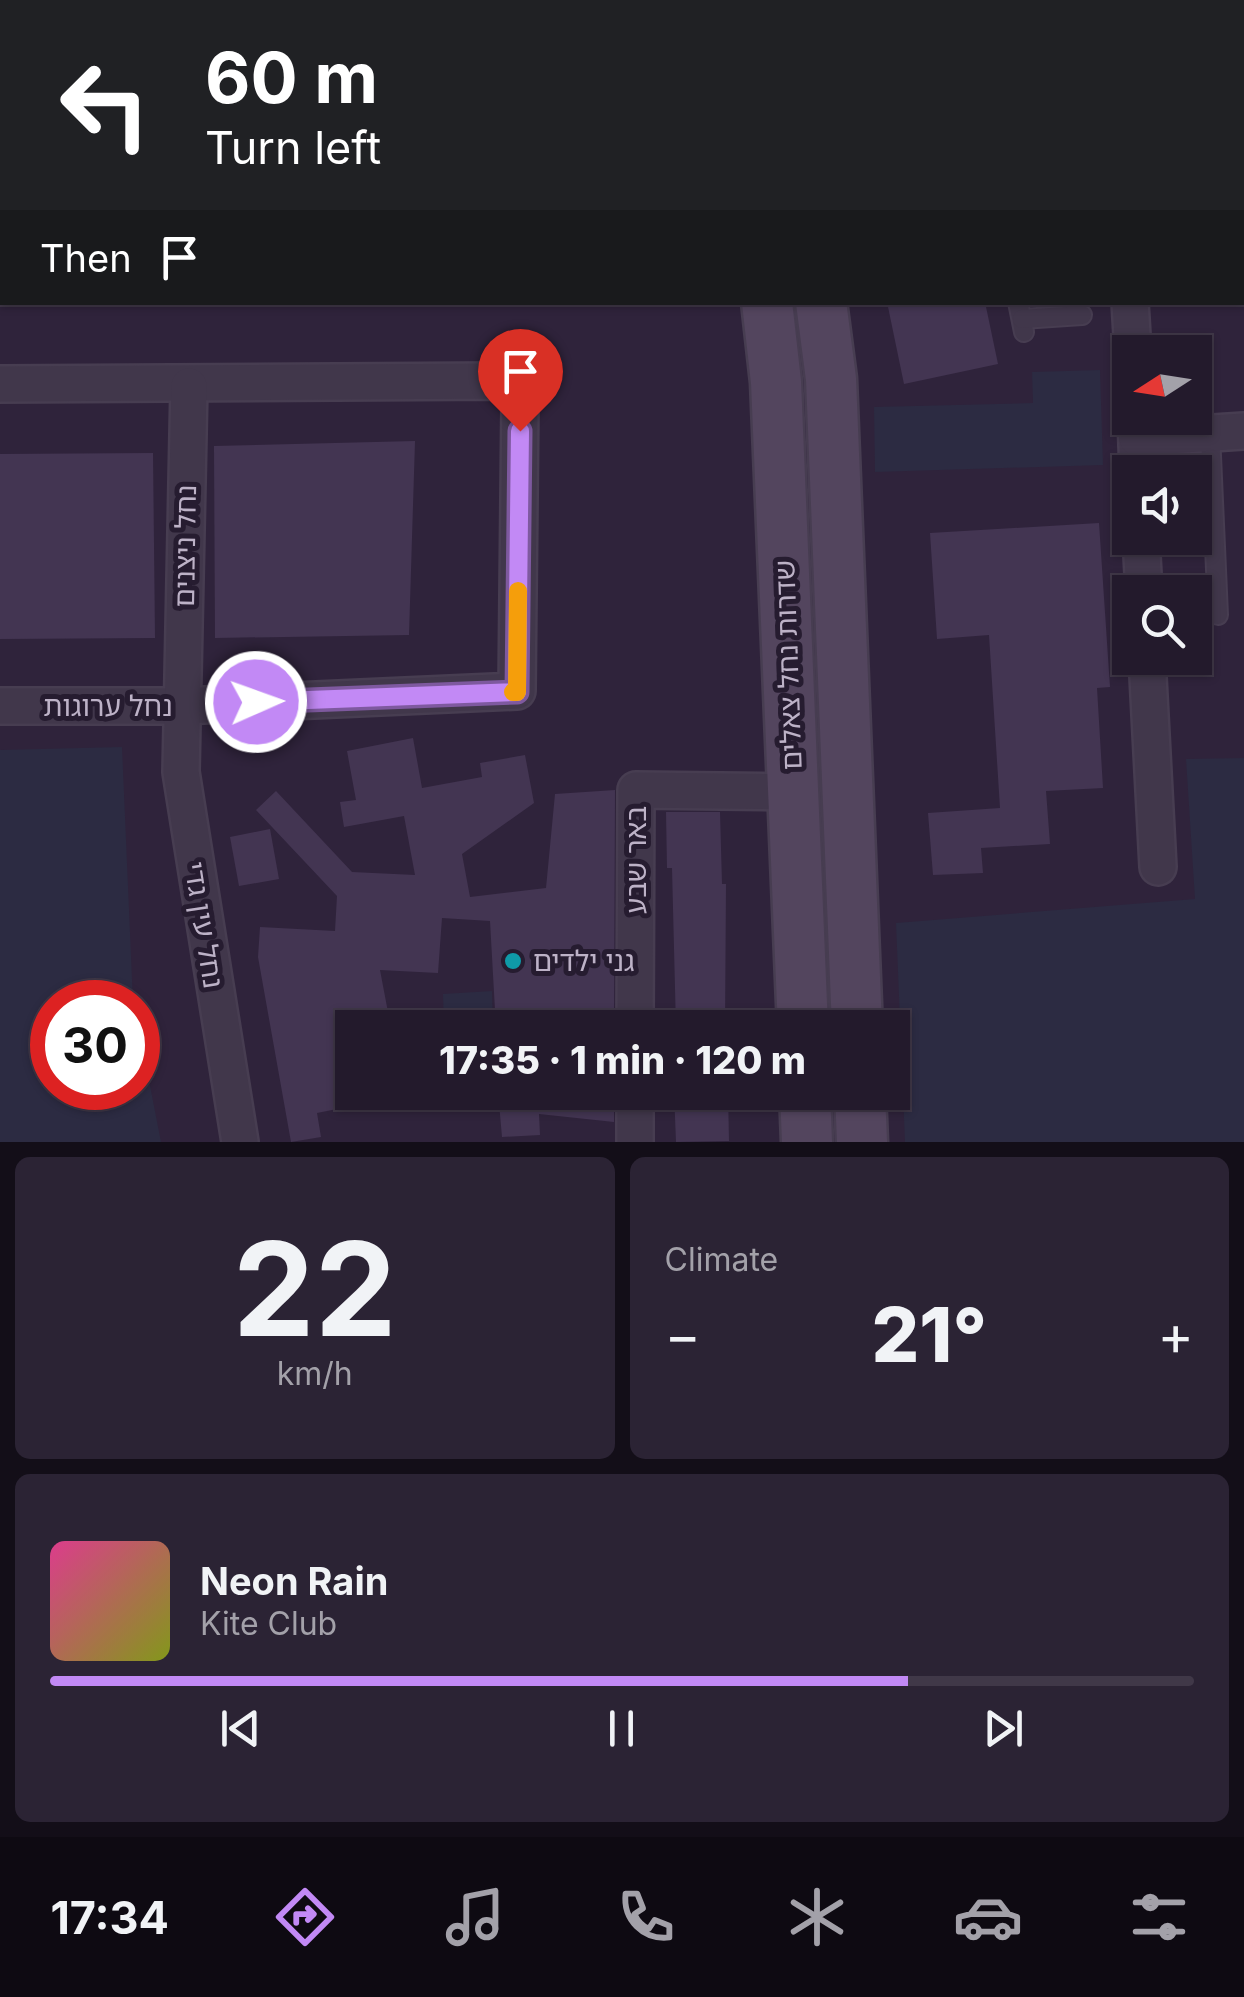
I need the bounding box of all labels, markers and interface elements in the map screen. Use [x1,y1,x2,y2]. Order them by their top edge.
text: 60 m [205,35,378,120]
icon: left [40,40,170,170]
text: Turn left [205,120,381,175]
icon: arrive [152,230,207,285]
text: Then [40,235,132,281]
pin [478,329,563,432]
north arrow [1112,335,1212,435]
map controls [1112,335,1212,675]
icon: arrive [493,344,548,399]
button: sound [1112,455,1212,555]
street label: נחל ניצנים [167,484,203,608]
street label: שדרות נחל צאלים [767,559,809,771]
button: search [1112,575,1212,675]
position arrow [204,650,308,754]
street label: נחל ערוגות [43,689,173,723]
street label: באר שבע [619,806,653,914]
street label: נחל עין גדי [177,859,231,991]
place label: גני ילדים [533,944,634,978]
marker: גני ילדים [502,950,524,972]
speed limit sign: 30 [30,980,160,1110]
text: 17:35 · 1 min · 120 m [439,1037,806,1083]
text: 22 [233,1210,397,1367]
text: Climate [665,1240,778,1279]
text: 21° [871,1289,987,1380]
text: − [665,1302,701,1368]
text: + [1158,1302,1194,1368]
text: km/h [277,1354,353,1393]
text: Neon Rain [200,1558,388,1604]
text: Kite Club [200,1604,337,1643]
icon: previous [213,1701,268,1756]
icon: pause [594,1701,649,1756]
icon: next [976,1701,1031,1756]
icon: directions [270,1882,340,1952]
icon: music [440,1882,510,1952]
icon: phone [611,1882,681,1952]
icon: climate [782,1882,852,1952]
icon: car [953,1882,1023,1952]
icon: filters [1124,1882,1194,1952]
text: 17:34 [50,1890,169,1945]

